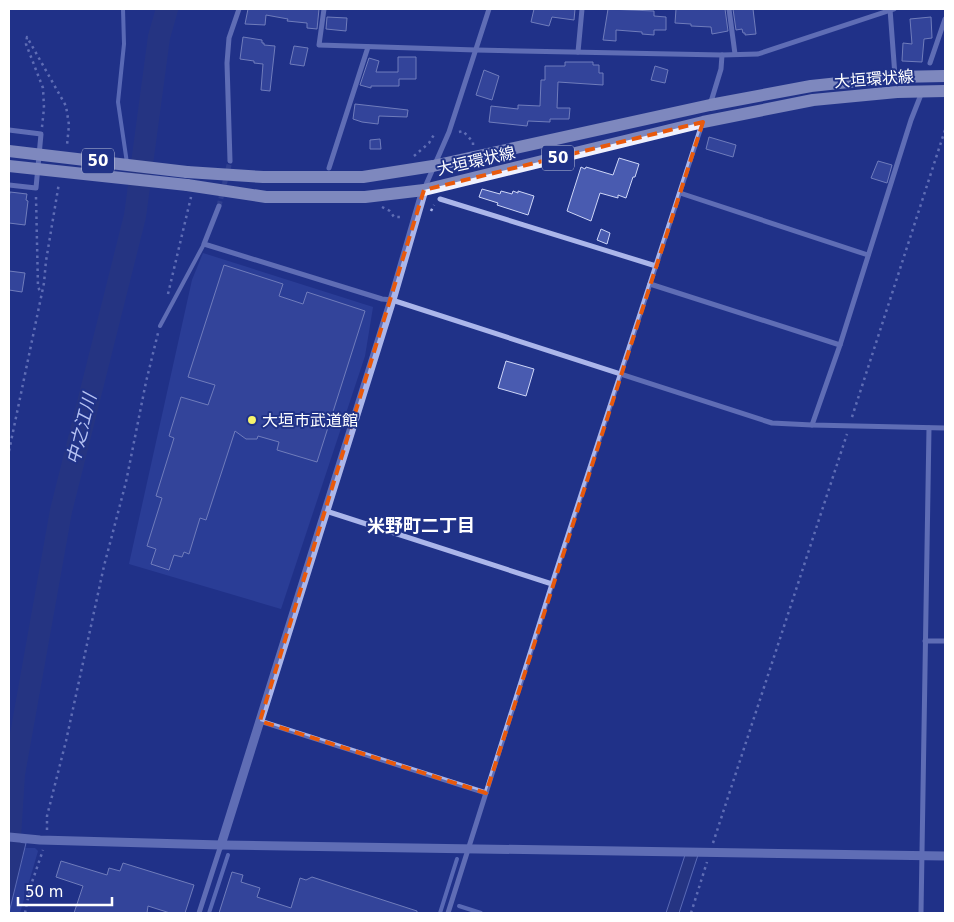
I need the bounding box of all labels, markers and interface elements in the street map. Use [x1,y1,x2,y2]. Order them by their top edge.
street label: 大垣環状線 [833,67,915,91]
street label: 大垣環状線 [435,143,517,179]
road number: 50 [542,146,574,170]
road number: 50 [82,148,114,174]
water label: 中之江川 [62,390,100,466]
place label: 大垣市武道館 [262,411,358,430]
marker: 大垣市武道館 [246,414,258,426]
district label: 米野町二丁目 [367,515,475,536]
scale bar [18,874,111,906]
text: 50 m [25,883,63,901]

